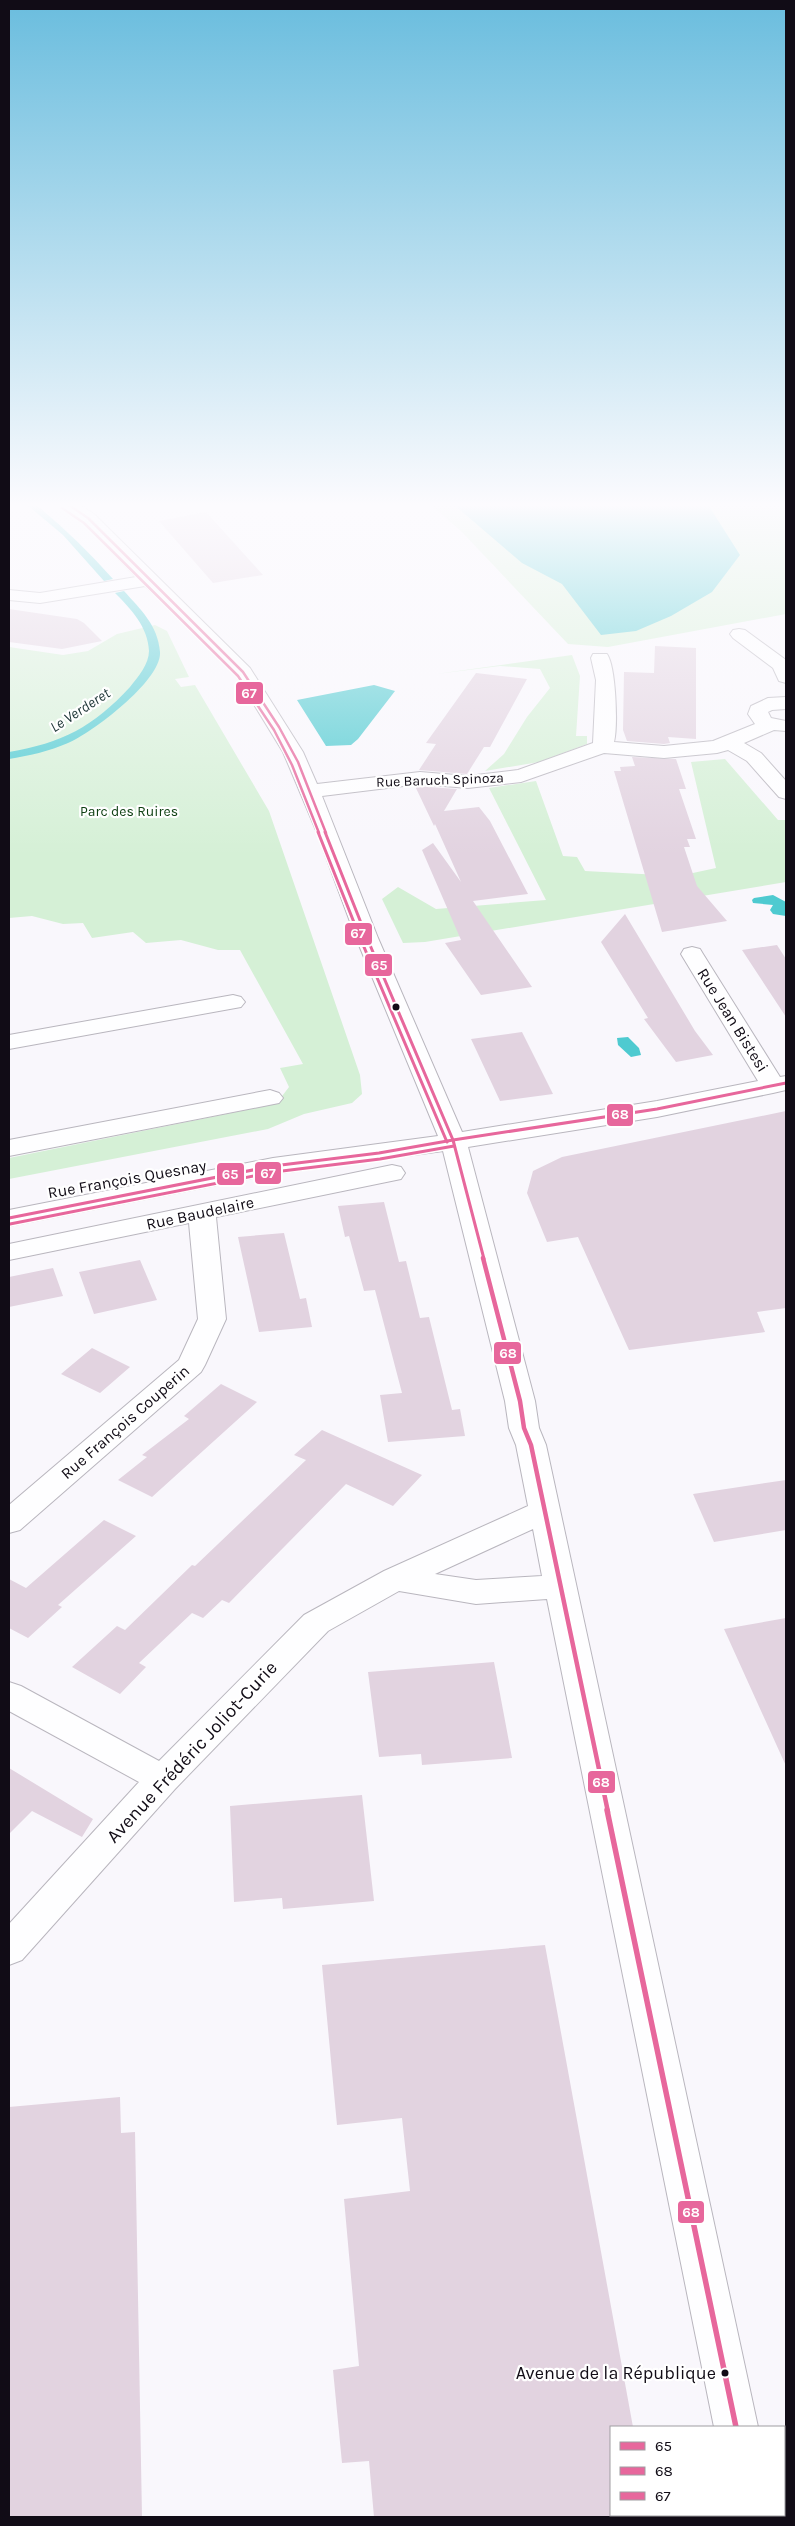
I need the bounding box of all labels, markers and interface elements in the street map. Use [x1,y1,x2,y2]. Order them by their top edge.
line badge: 67 [235,681,264,705]
water label: Le Verderet [47,683,114,736]
text: 67 [241,685,257,702]
street label: Rue Baruch Spinoza [376,769,504,791]
park label: Parc des Ruires [80,803,178,820]
line badge: 67 [344,922,373,946]
text: 67 [350,925,366,942]
line badge: 65 [364,953,393,977]
text: 65 [371,957,387,974]
street label: Rue Jean Bistesi [693,965,773,1075]
unlabelled marker [391,1002,401,1012]
line badge: 68 [606,1103,634,1127]
text: 68 [611,1106,629,1123]
street label: Rue François Quesnay [46,1156,208,1202]
line badge: 67 [254,1161,282,1185]
line badge: 65 [216,1162,245,1186]
text: 67 [260,1165,276,1182]
text: 65 [222,1166,238,1183]
street label: Rue Baudelaire [144,1192,256,1234]
line badge: 68 [493,1341,522,1365]
text: 68 [499,1345,517,1362]
street label: Rue François Couperin [57,1361,193,1483]
street label: Avenue Frédéric Joliot-Curie [102,1657,282,1847]
line badge: 68 [587,1770,616,1794]
text: 68 [592,1774,610,1791]
line badge: 68 [677,2200,705,2224]
text: 68 [682,2204,700,2221]
place label: Avenue de la République [516,2362,716,2384]
marker: Avenue de la République [720,2368,730,2378]
legend [610,2426,785,2516]
text: 65 [655,2437,672,2455]
text: 68 [655,2462,673,2480]
text: 67 [655,2487,671,2505]

